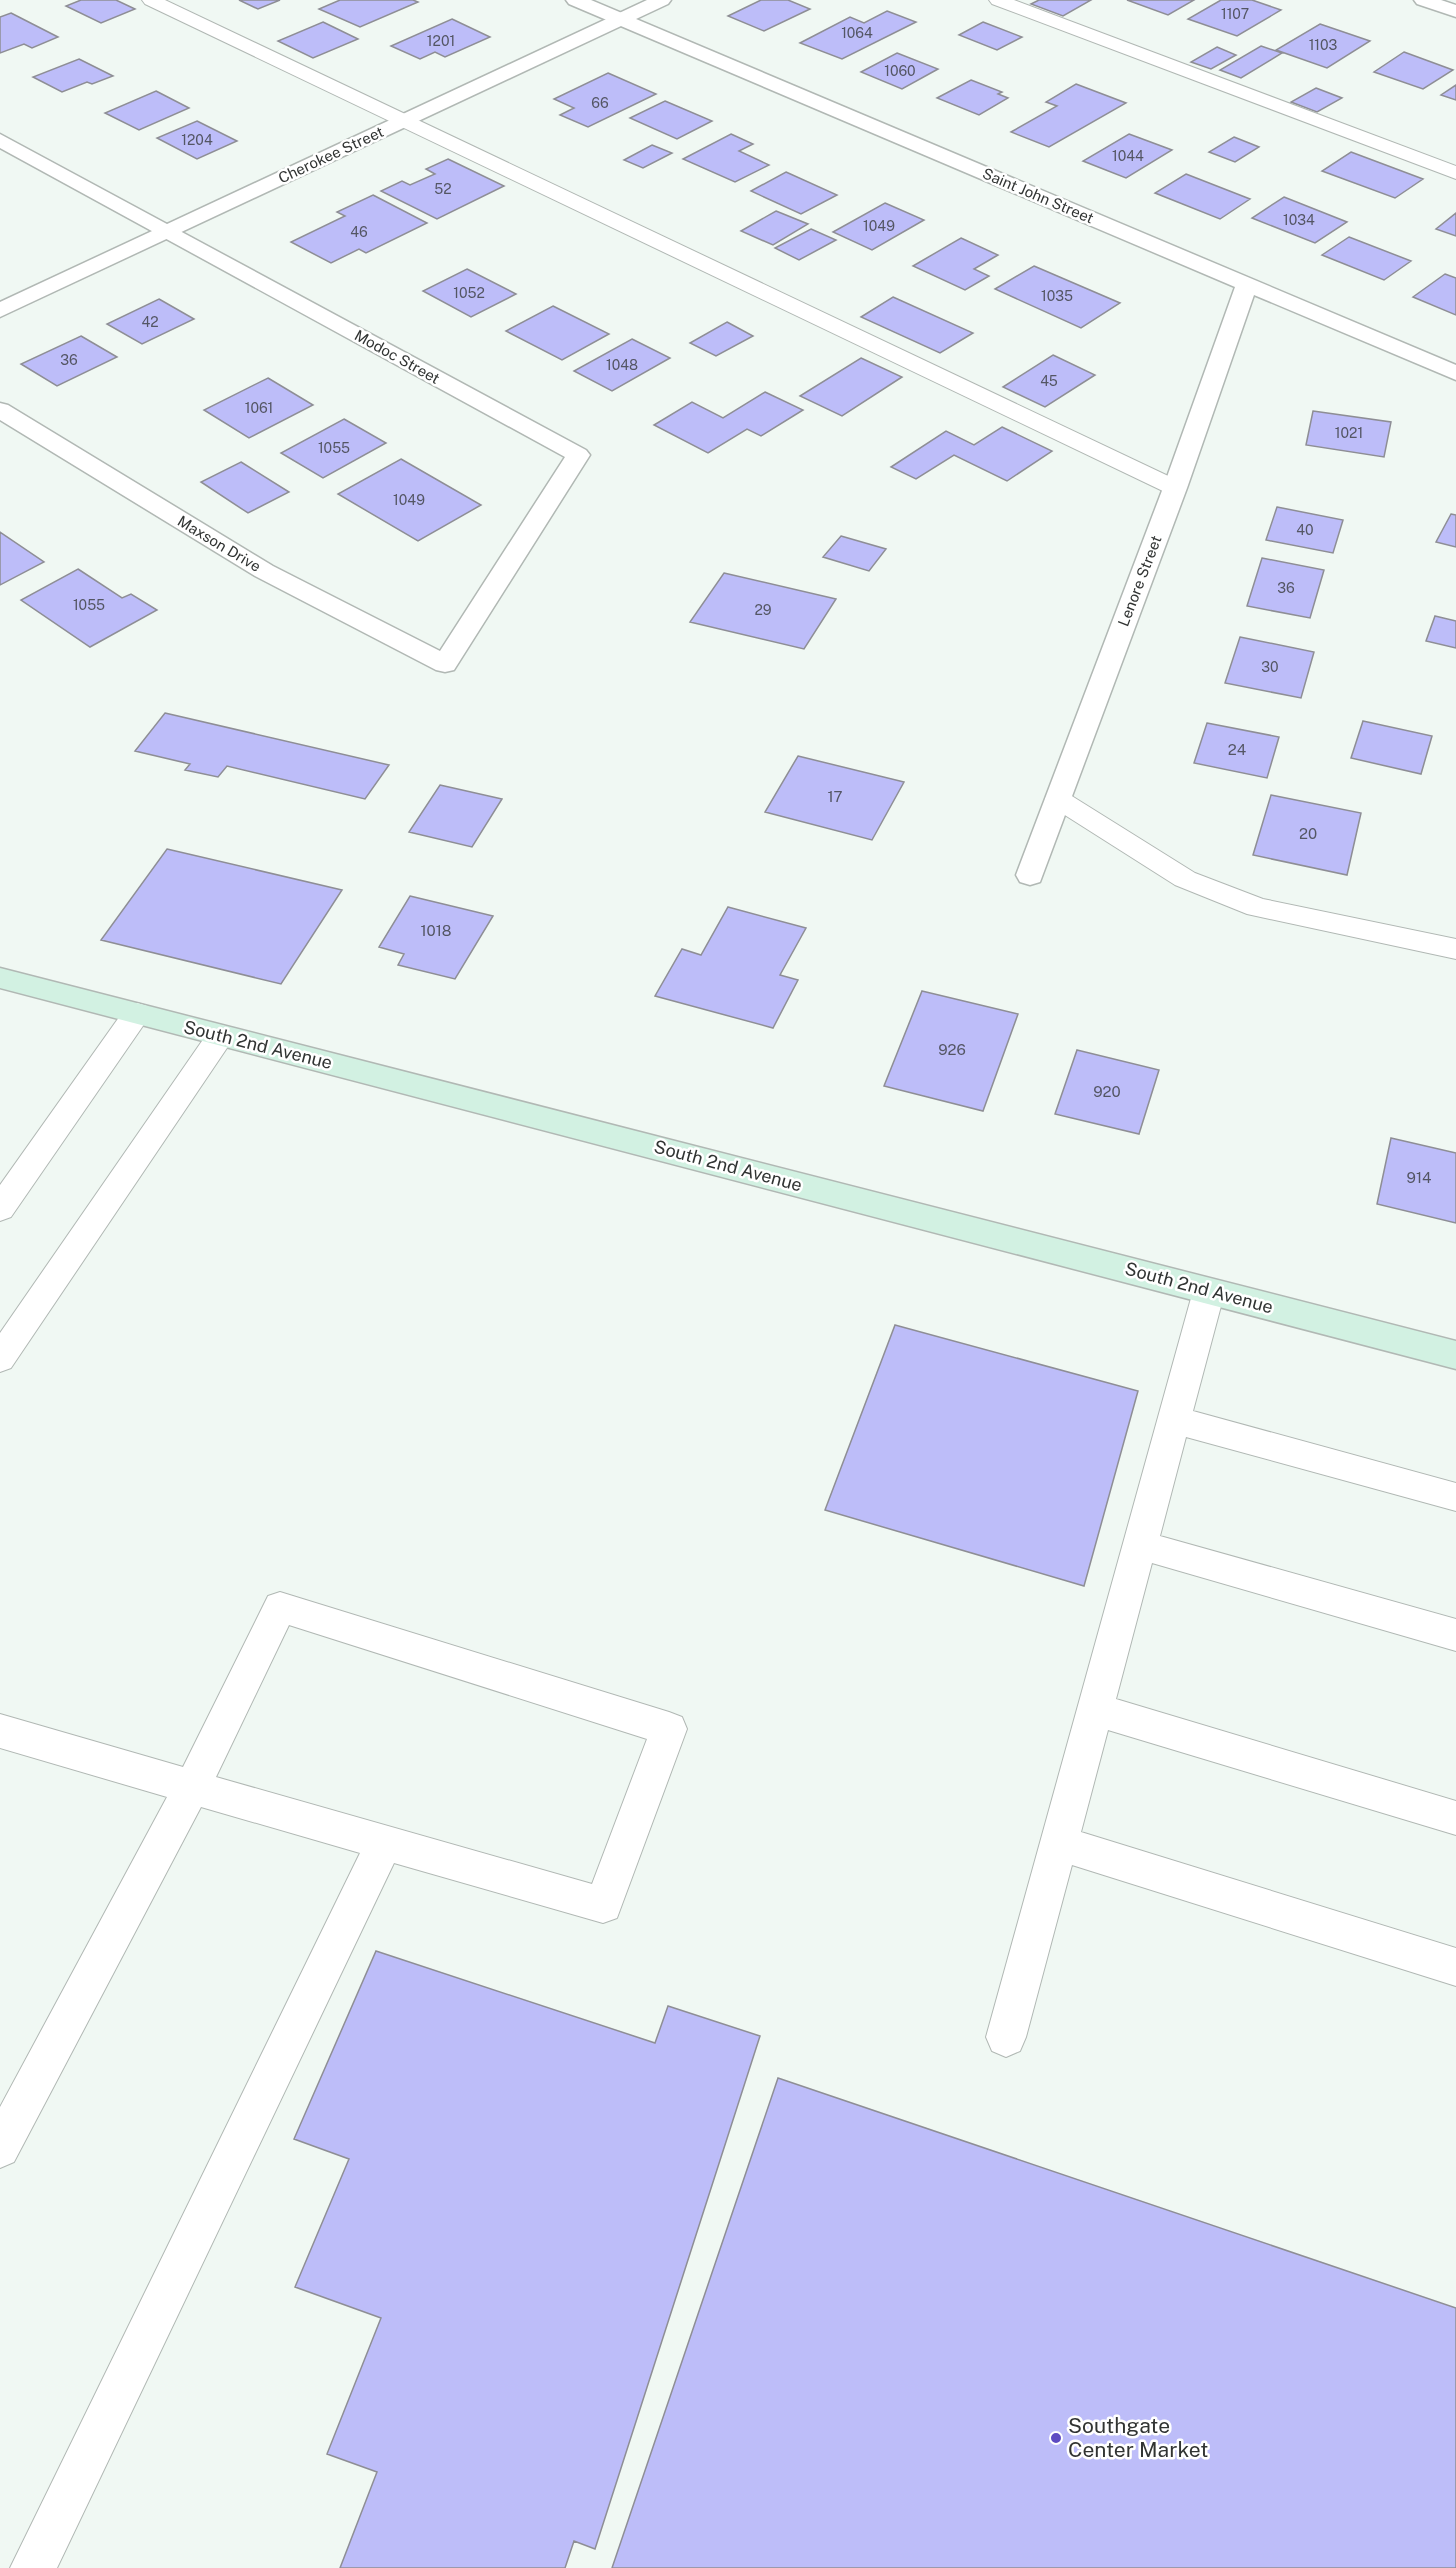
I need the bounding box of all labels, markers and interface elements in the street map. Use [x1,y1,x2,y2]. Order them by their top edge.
house number: 1107 [1221,6,1249,22]
house number: 1064 [841,25,873,41]
house number: 1201 [427,33,455,49]
house number: 1103 [1309,37,1338,53]
house number: 1060 [884,63,916,79]
house number: 66 [591,95,609,111]
street label: Cherokee Street [275,123,386,186]
house number: 1204 [181,132,213,148]
house number: 1044 [1112,148,1144,164]
street label: Saint John Street [980,164,1096,227]
house number: 52 [434,181,452,197]
house number: 1034 [1283,212,1315,228]
house number: 1049 [863,218,895,234]
house number: 46 [350,224,368,240]
house number: 1052 [453,285,485,301]
house number: 1035 [1041,288,1073,304]
house number: 42 [141,314,159,330]
street label: Modoc Street [352,326,443,387]
house number: 36 [60,352,78,368]
house number: 1048 [606,357,638,373]
house number: 45 [1040,373,1058,389]
house number: 1061 [245,400,273,416]
house number: 1021 [1335,425,1363,441]
house number: 1055 [318,440,350,456]
house number: 1049 [393,492,425,508]
street label: Maxson Drive [175,512,264,575]
house number: 40 [1296,522,1314,538]
street label: Lenore Street [1114,533,1165,628]
house number: 36 [1277,580,1295,596]
house number: 1055 [73,597,105,613]
house number: 29 [754,602,772,618]
house number: 30 [1261,659,1279,675]
house number: 24 [1228,741,1246,758]
house number: 17 [827,788,843,805]
house number: 20 [1299,825,1317,842]
house number: 1018 [420,922,452,939]
street label: South 2nd Avenue [182,1016,335,1073]
house number: 926 [938,1041,966,1058]
house number: 920 [1093,1083,1121,1100]
street label: South 2nd Avenue [652,1136,804,1195]
house number: 914 [1407,1169,1431,1186]
street label: South 2nd Avenue [1123,1258,1275,1317]
place label: Southgate Center Market [1068,2413,1208,2462]
marker: Southgate Center Market [1049,2431,1063,2445]

